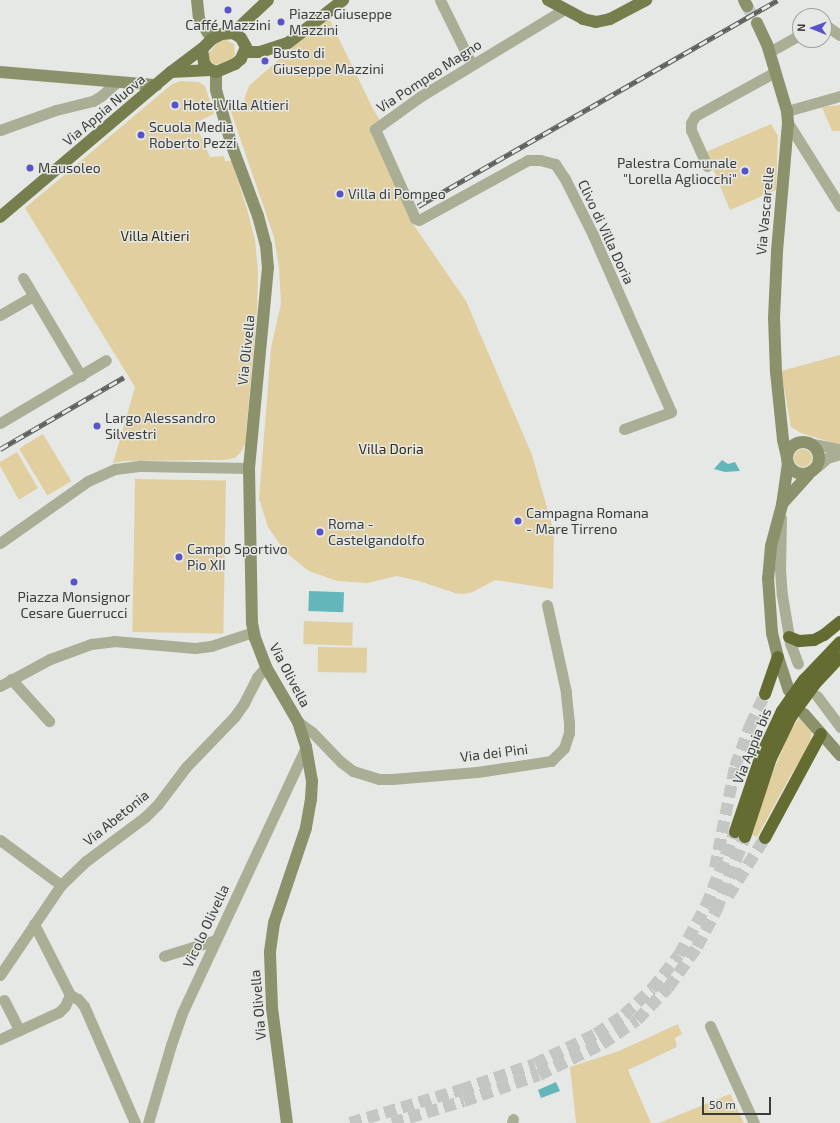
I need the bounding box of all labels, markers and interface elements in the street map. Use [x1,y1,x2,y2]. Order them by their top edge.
marker: Caffé Mazzini [223,5,233,15]
place label: Piazza Giuseppe Mazzini [289,6,392,38]
north arrow [792,8,832,48]
place label: Caffé Mazzini [185,17,271,33]
marker: Piazza Giuseppe Mazzini [276,17,286,27]
text: N [794,24,807,32]
street label: Via Pompeo Magno [373,36,485,116]
place label: Busto di Giuseppe Mazzini [273,45,384,78]
marker: Busto di Giuseppe Mazzini [260,56,270,66]
street label: Via Appia Nuova [59,71,149,149]
place label: Hotel Villa Altieri [183,97,290,113]
marker: Hotel Villa Altieri [170,100,180,110]
place label: Scuola Media Roberto Pezzi [149,119,236,152]
marker: Scuola Media Roberto Pezzi [136,130,146,140]
place label: Palestra Comunale "Lorella Agliocchi" [617,155,737,188]
place label: Mausoleo [38,160,101,176]
marker: Mausoleo [25,163,35,173]
marker: Palestra Comunale "Lorella Agliocchi" [740,166,750,176]
street label: Via Vascarelle [753,166,777,256]
street label: Clivo di Villa Doria [574,177,638,287]
place label: Villa di Pompeo [348,186,446,202]
marker: Villa di Pompeo [335,189,345,199]
park label: Villa Altieri [120,228,190,244]
street label: Via Olivella [234,314,258,386]
place label: Largo Alessandro Silvestri [105,410,216,442]
marker: Largo Alessandro Silvestri [92,421,102,431]
park label: Villa Doria [358,441,424,457]
place label: Campagna Romana - Mare Tirreno [526,505,649,538]
place label: Roma - Castelgandolfo [328,516,425,548]
marker: Campagna Romana - Mare Tirreno [513,516,523,526]
marker: Roma - Castelgandolfo [315,527,325,537]
place label: Campo Sportivo Pio XII [187,541,288,574]
marker: Campo Sportivo Pio XII [174,552,184,562]
marker: Piazza Monsignor Cesare Guerrucci [69,577,79,587]
place label: Piazza Monsignor Cesare Guerrucci [18,589,130,622]
street label: Via Olivella [266,640,314,710]
street label: Via Appia bis [729,705,775,787]
street label: Via dei Pini [459,741,529,765]
street label: Via Abetonia [80,786,152,850]
street label: Vicolo Olivella [179,882,233,970]
street label: Via Olivella [247,969,269,1041]
scale bar [704,1089,773,1115]
text: 50 m [709,1097,736,1111]

